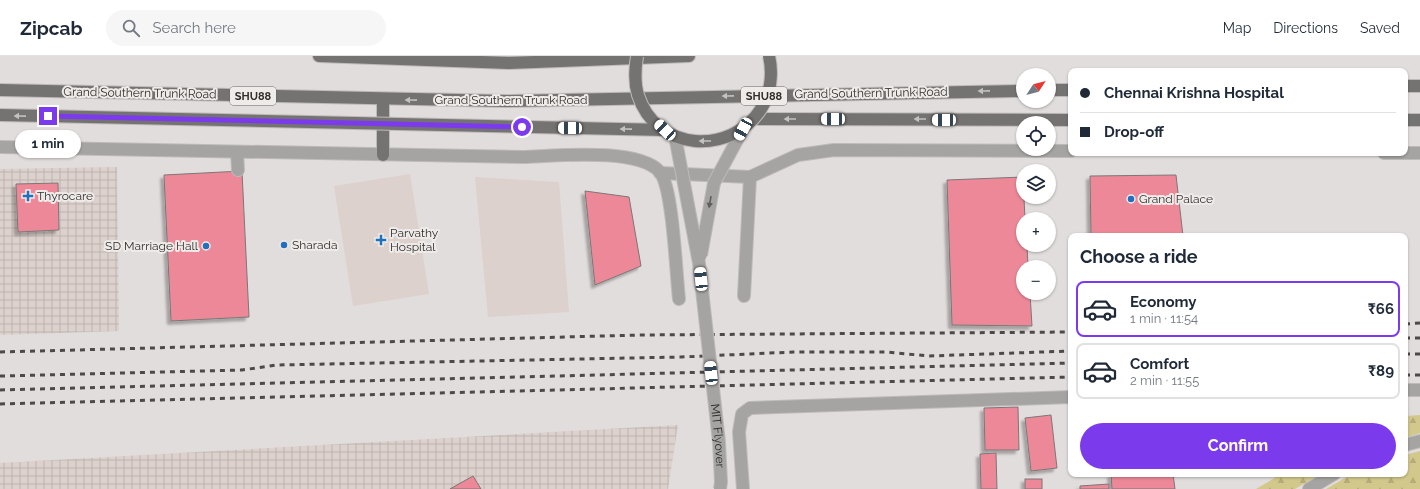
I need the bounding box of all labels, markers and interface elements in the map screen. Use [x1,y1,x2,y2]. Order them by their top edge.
search box [106,10,386,46]
text: Zipcab [20,17,82,39]
icon: search [120,17,142,39]
text: Search here [152,19,236,37]
text: Map [1223,20,1251,36]
text: Directions [1273,20,1338,36]
text: Saved [1360,20,1400,36]
north arrow [1016,68,1056,108]
map controls [1016,68,1056,300]
text: Chennai Krishna Hospital [1104,84,1284,102]
street label: Grand Southern Trunk Road [63,85,217,101]
street label: Grand Southern Trunk Road [794,85,948,101]
road number: SHU88 [230,87,276,105]
road number: SHU88 [741,87,787,105]
one-way arrow [977,88,990,94]
street label: Grand Southern Trunk Road [434,93,588,107]
one-way arrow [722,93,734,100]
one-way arrow [405,96,417,103]
route end [39,107,57,125]
one-way arrow [13,113,26,119]
car [821,113,845,125]
car [932,114,956,126]
car [732,116,754,142]
one-way arrow [783,116,796,122]
one-way arrow [913,116,926,122]
button: locate [1016,116,1056,156]
car [652,117,678,143]
route start [513,118,531,136]
car [558,122,582,134]
text: Drop-off [1104,123,1164,141]
one-way arrow [619,126,632,132]
callout: 1 min [15,130,81,158]
text: 1 min [32,136,64,151]
one-way arrow [698,138,711,144]
button: layers [1016,164,1056,204]
place label: Thyrocare [37,189,93,203]
marker: Thyrocare [22,190,34,202]
place label: Grand Palace [1139,192,1213,206]
marker: Grand Palace [1126,194,1136,204]
one-way arrow [707,196,713,208]
button: + [1016,212,1056,252]
place label: Parvathy Hospital [390,226,439,254]
marker: Parvathy Hospital [375,234,387,246]
place label: Sharada [292,238,338,252]
place label: SD Marriage Hall [105,239,199,253]
marker: Sharada [279,240,289,250]
marker: SD Marriage Hall [201,241,211,251]
text: Choose a ride [1080,246,1198,267]
button: − [1016,260,1056,300]
car [694,266,708,292]
icon: car [1082,291,1118,327]
text: Economy [1130,293,1197,311]
text: ₹66 [1368,300,1394,318]
text: 1 min · 11:54 [1130,311,1198,326]
icon: car [1082,353,1118,389]
text: Comfort [1130,355,1189,373]
car [704,360,718,386]
text: ₹89 [1368,362,1394,380]
text: 2 min · 11:55 [1130,373,1199,388]
street label: MIT Flyover [708,403,727,469]
button: Confirm [1080,423,1396,469]

